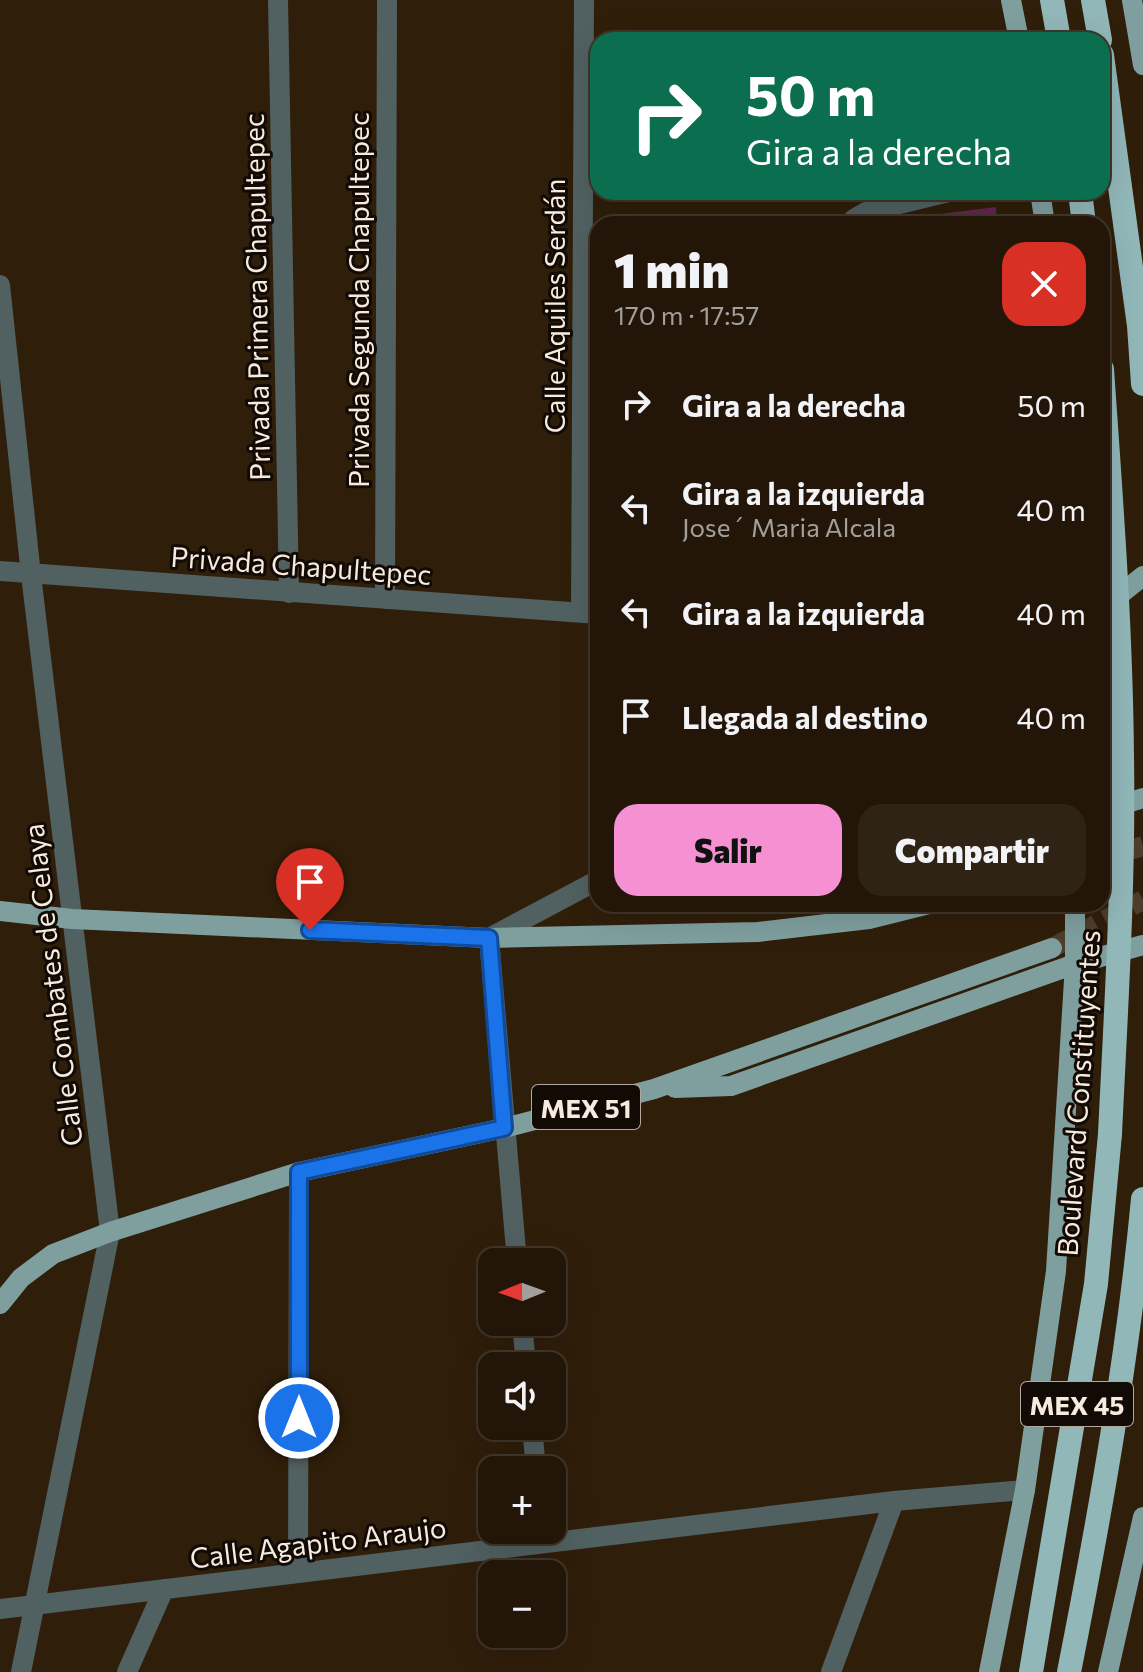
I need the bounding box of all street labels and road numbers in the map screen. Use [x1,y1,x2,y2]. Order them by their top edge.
street label: Privada Segunda Chapultepec [341,112,375,488]
street label: Privada Primera Chapultepec [236,113,276,481]
street label: Calle Aquiles Serdán [537,179,571,433]
street label: Privada Chapultepec [169,539,433,591]
street label: Calle Combates de Celaya [15,822,89,1148]
street label: Boulevard Constituyentes [1050,929,1106,1257]
road number: MEX 51 [532,1085,640,1129]
road number: MEX 45 [1021,1382,1133,1426]
street label: Calle Agapito Araujo [188,1509,448,1575]

